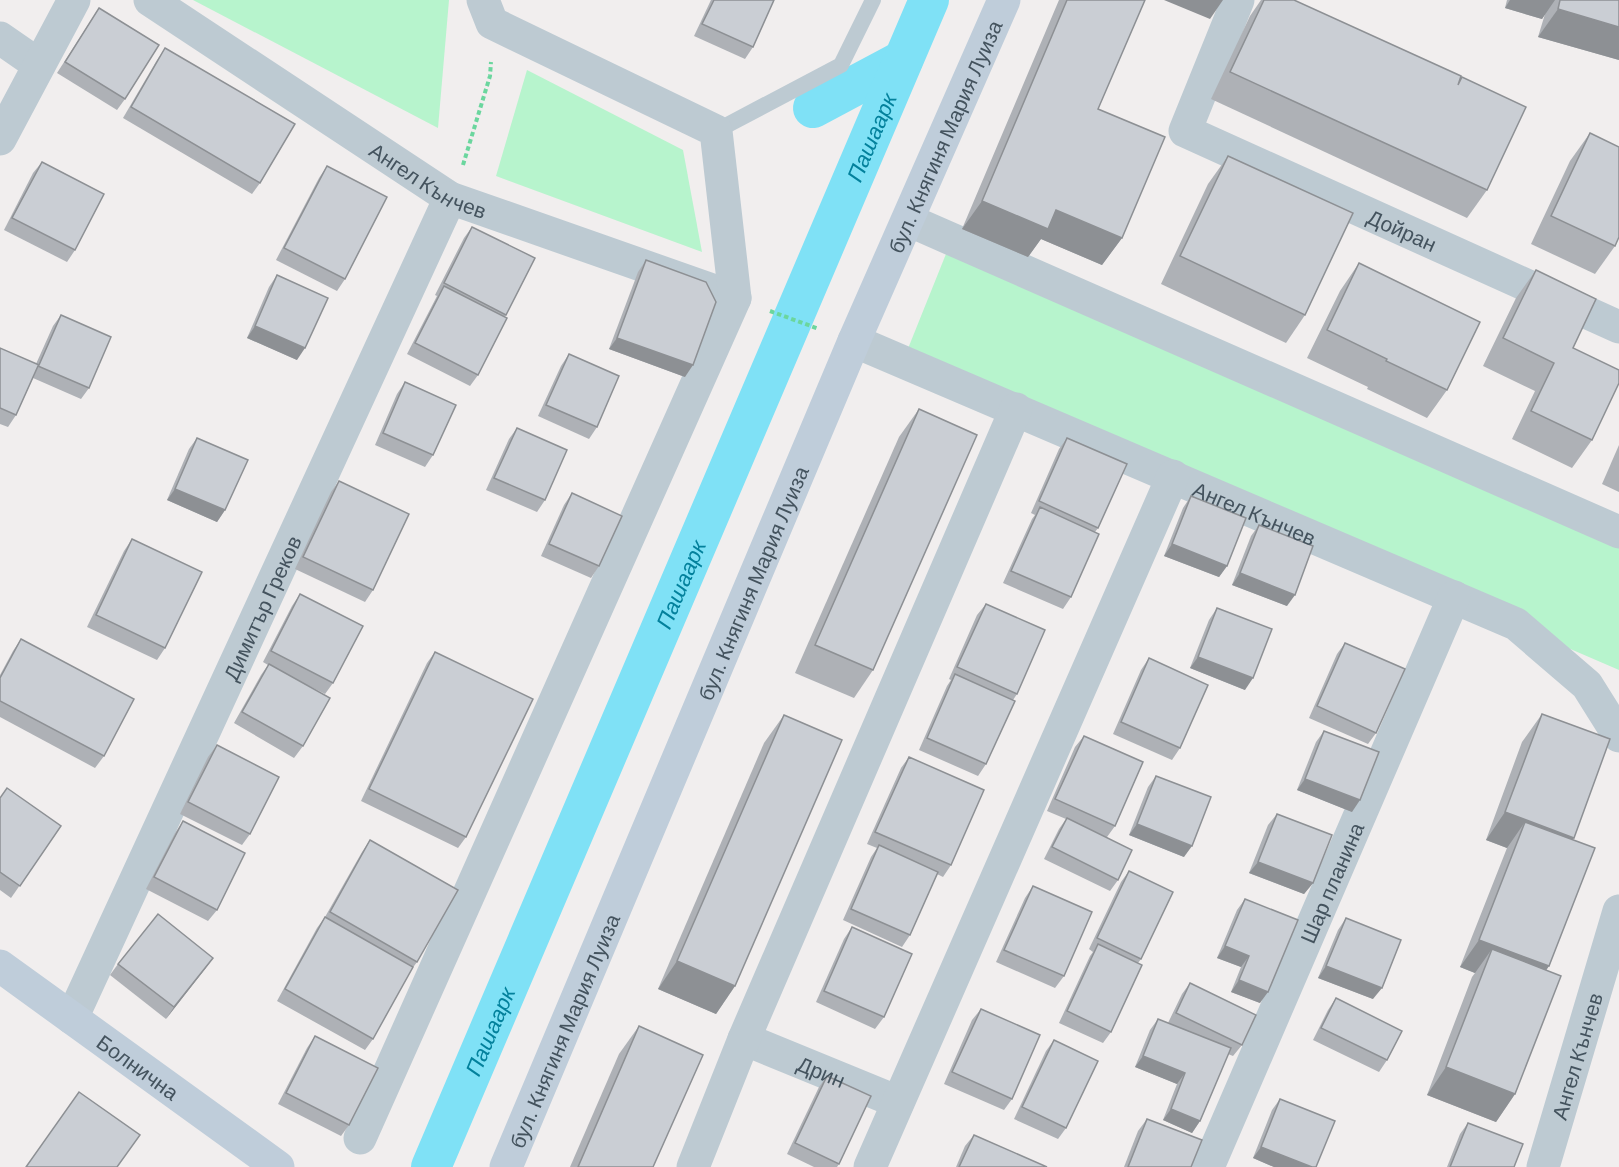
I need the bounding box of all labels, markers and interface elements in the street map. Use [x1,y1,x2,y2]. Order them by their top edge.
street label: бул. Княгиня Мария Луиза [882,16,1006,257]
water label: Пашаарк [840,87,902,185]
street label: Ангел Кънчев [366,136,490,222]
street label: Дойран [1364,203,1441,256]
street label: бул. Княгиня Мария Луиза [692,462,813,704]
street label: Ангел Кънчев [1190,475,1320,550]
street label: Димитър Греков [217,531,305,684]
water label: Пашаарк [650,534,711,632]
street label: Шар планина [1294,818,1368,946]
street label: бул. Княгиня Мария Луиза [503,909,624,1151]
water label: Пашаарк [459,981,520,1079]
street label: Ангел Кънчев [1545,989,1607,1122]
street label: Болнична [93,1028,185,1104]
street label: Дрин [794,1050,849,1092]

